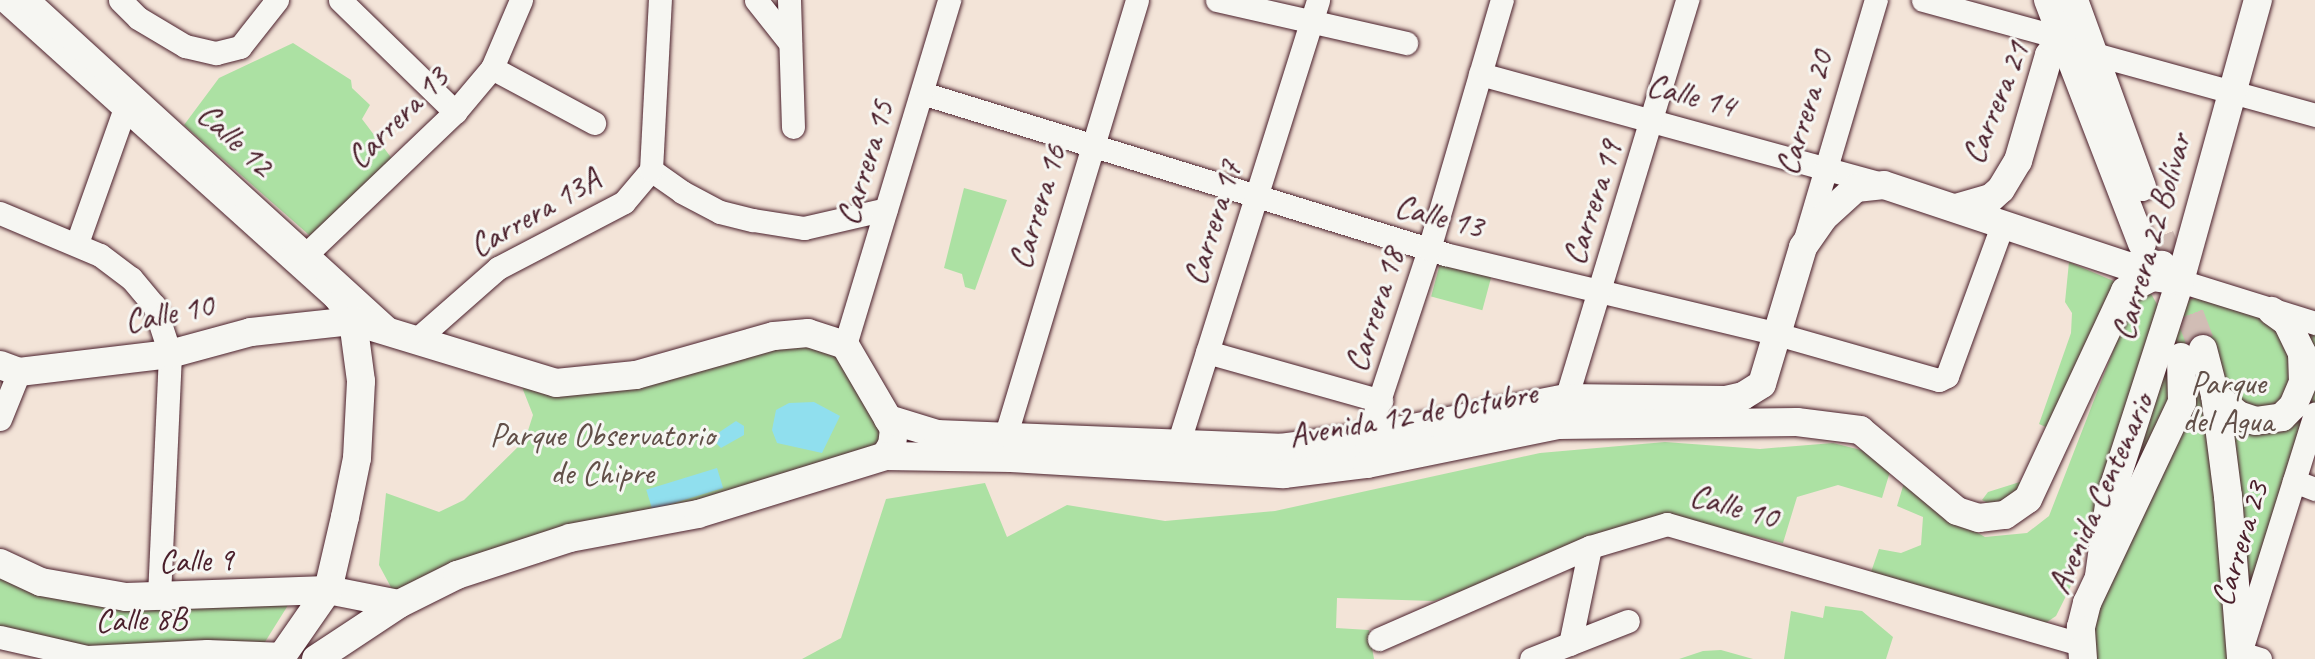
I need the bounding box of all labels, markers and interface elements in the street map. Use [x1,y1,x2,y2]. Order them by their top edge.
street label: Carrera 21 [1954,36,2038,170]
street label: Carrera 20 [1767,46,1843,180]
street label: Carrera 13 [339,59,457,177]
street label: Calle 14 [1643,65,1739,127]
street label: Calle 12 [189,95,281,185]
street label: Carrera 15 [828,96,904,230]
street label: Carrera 22 Bolívar [2104,129,2200,345]
street label: Carrera 19 [1554,136,1632,270]
street label: Carrera 16 [1000,140,1076,274]
street label: Carrera 17 [1175,156,1251,290]
street label: Carrera 13A [463,160,607,266]
street label: Calle 13 [1391,186,1487,248]
street label: Carrera 18 [1336,243,1414,377]
street label: Calle 10 [121,286,217,342]
park label: Parque del Agua [2183,364,2273,442]
street label: Avenida 12 de Octubre [1286,374,1540,456]
street label: Avenida Centenario [2039,388,2163,600]
park label: Parque Observatorio de Chipre [490,416,714,494]
street label: Calle 10 [1685,476,1783,538]
street label: Carrera 23 [2202,477,2278,611]
street label: Calle 9 [158,540,234,582]
street label: Calle 8B [94,599,188,641]

